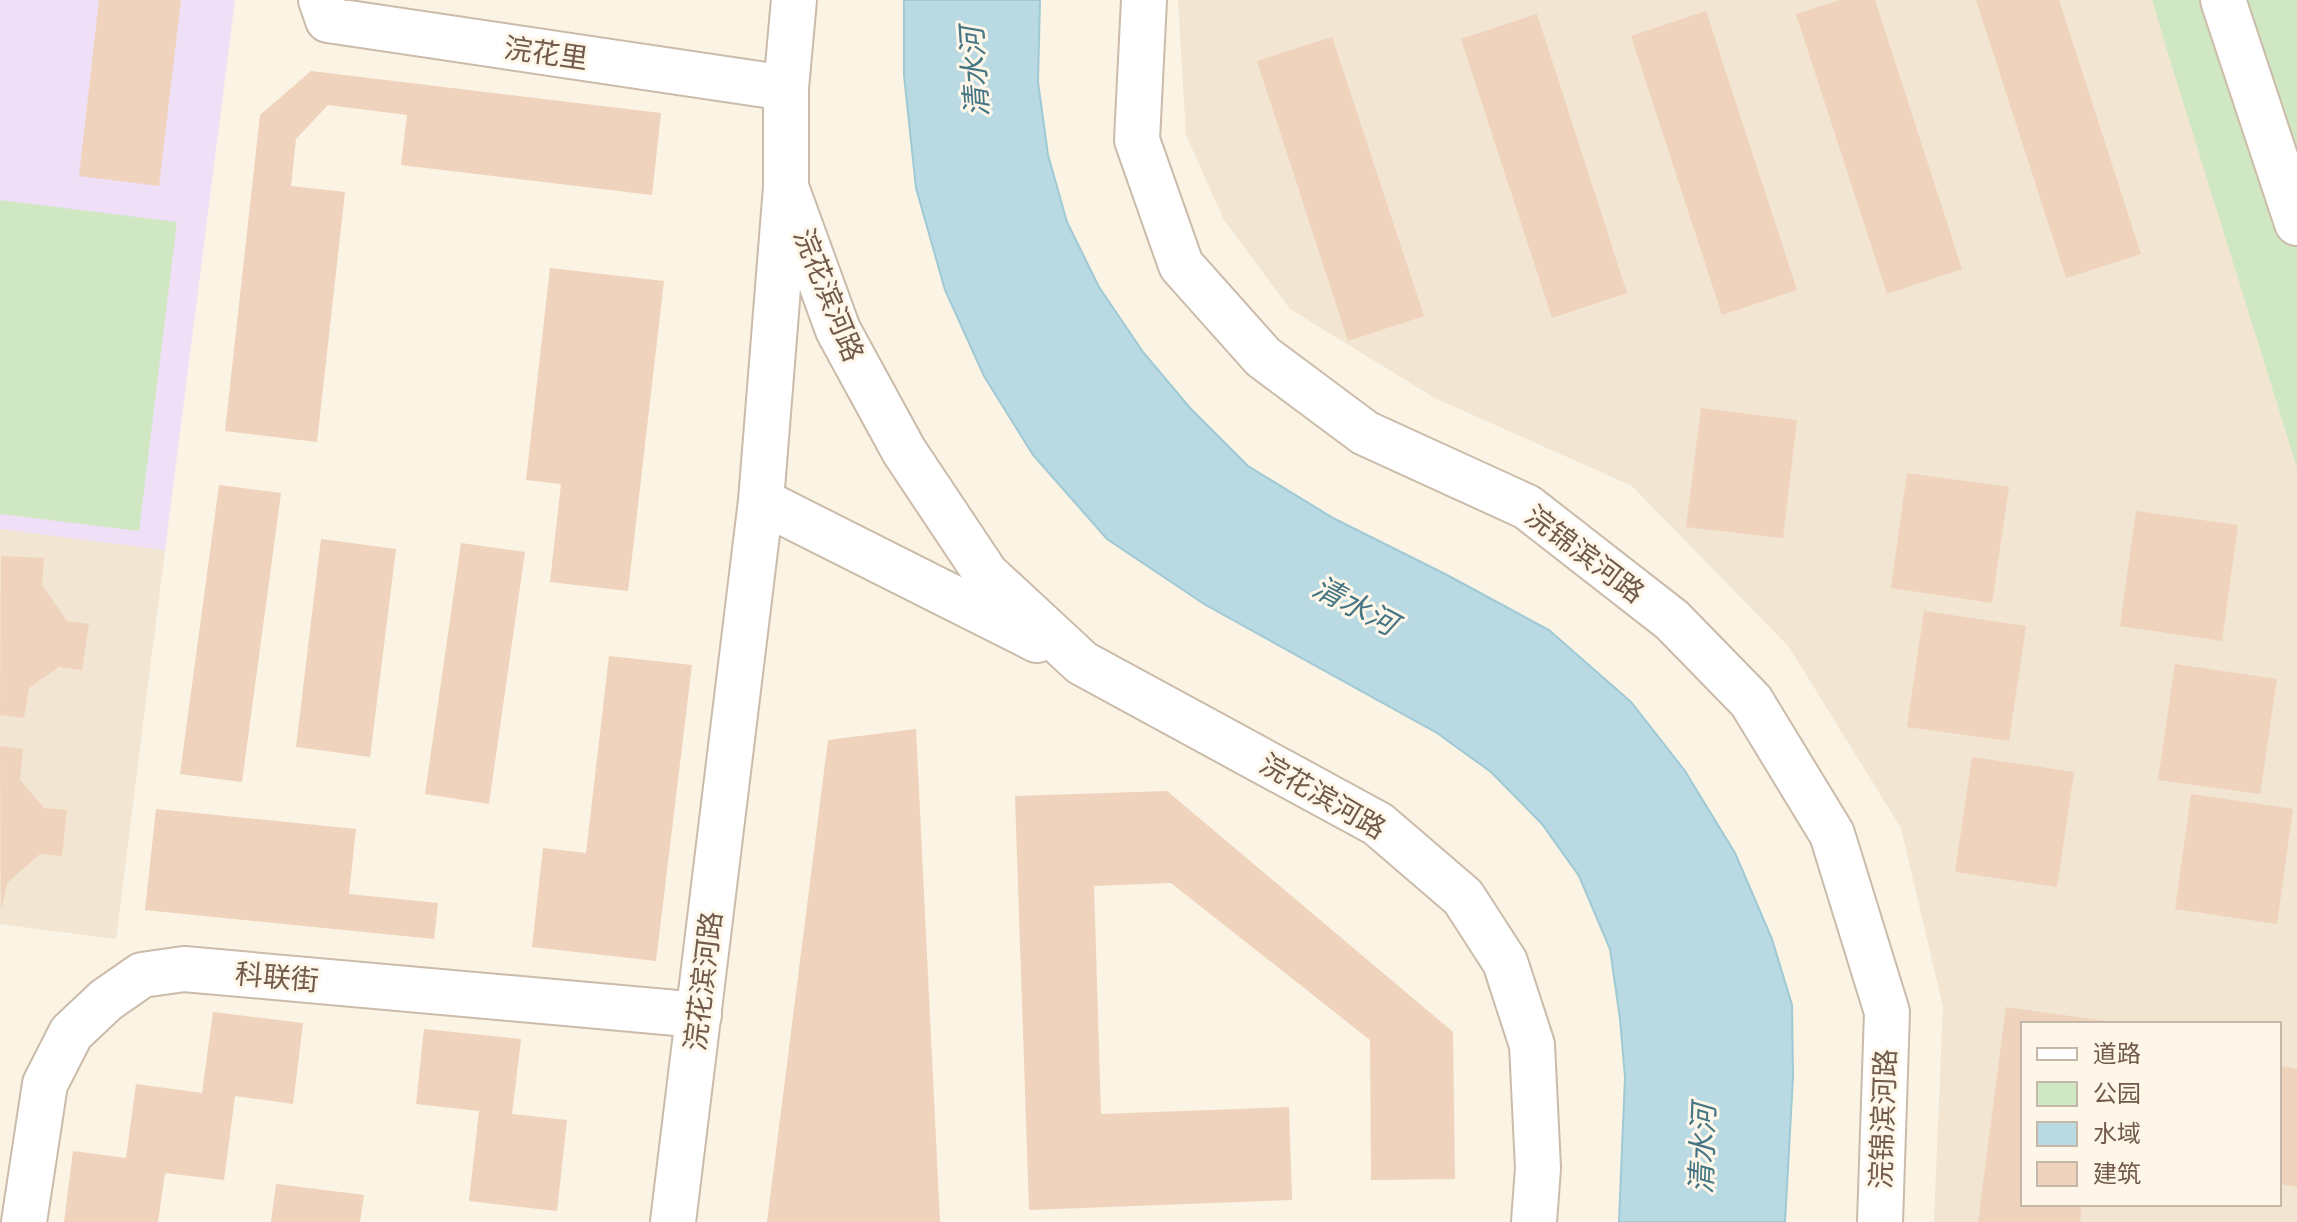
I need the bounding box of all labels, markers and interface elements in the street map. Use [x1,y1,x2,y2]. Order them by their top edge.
water label: 清水河 [948,21,1000,119]
street label: 浣花里 [501,25,591,80]
street label: 浣花滨河路 [783,222,876,368]
street label: 浣锦滨河路 [1516,494,1654,613]
water label: 清水河 [1305,564,1410,649]
street label: 浣花滨河路 [1252,742,1395,849]
street label: 浣花滨河路 [673,909,732,1053]
street label: 科联街 [233,951,321,1002]
legend [2021,1022,2281,1206]
text: 道路 [2093,1035,2141,1071]
street label: 浣锦滨河路 [1859,1048,1906,1190]
text: 公园 [2093,1075,2141,1111]
water label: 清水河 [1677,1098,1727,1195]
text: 水域 [2093,1115,2141,1151]
text: 建筑 [2093,1155,2141,1191]

